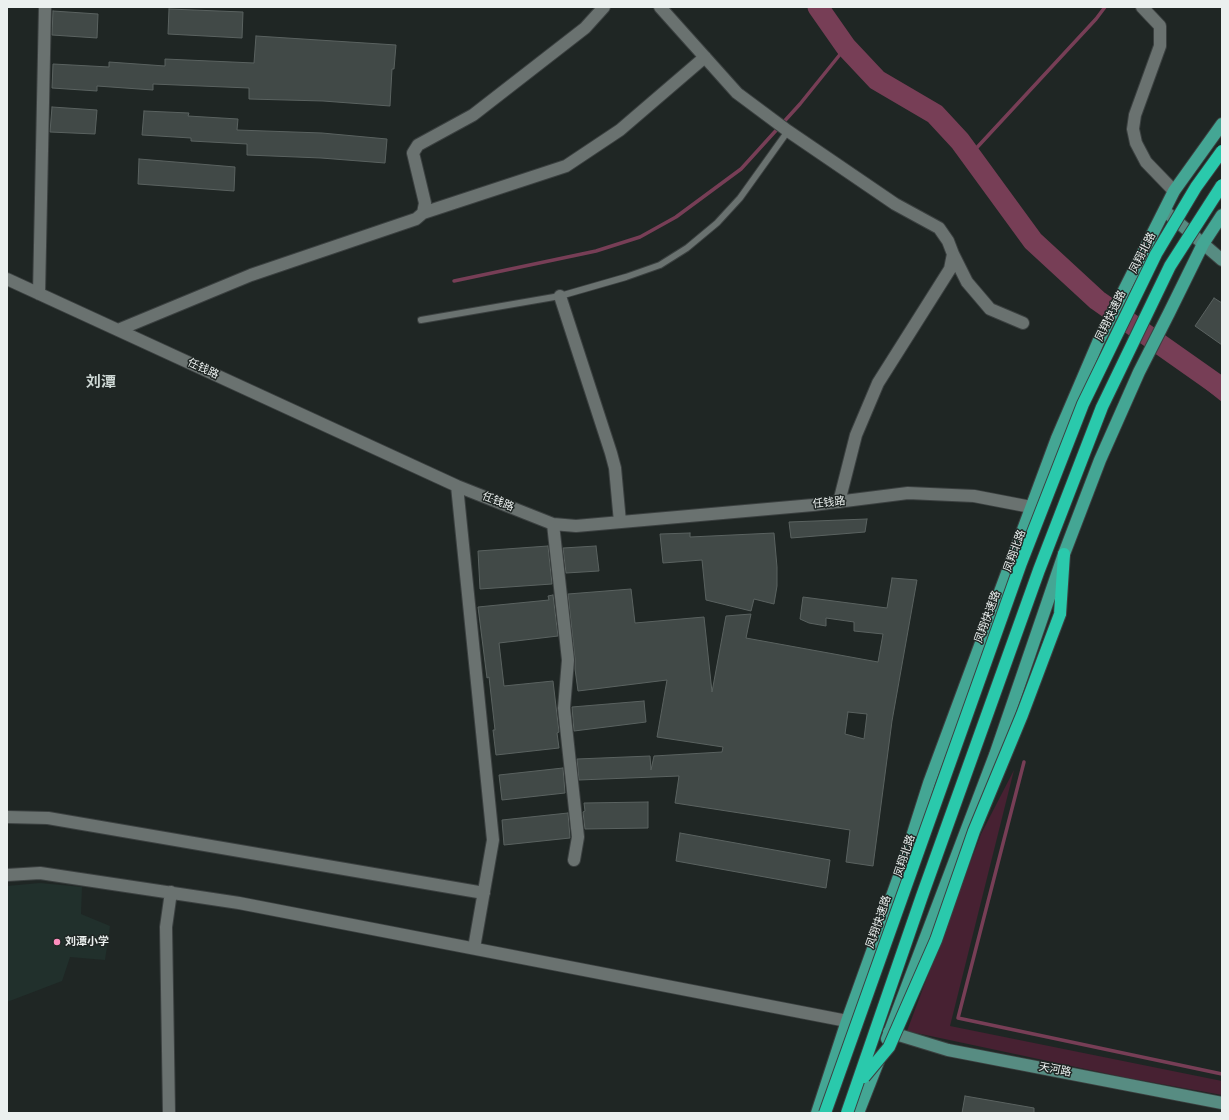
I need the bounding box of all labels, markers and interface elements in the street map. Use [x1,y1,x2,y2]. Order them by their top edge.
street label: 凤翔北路 [1127,230,1159,276]
street label: 凤翔快速路 [1093,288,1129,344]
street label: 任钱路 [185,356,221,382]
district label: 刘潭 [86,374,116,392]
street label: 任钱路 [480,490,516,514]
street label: 任钱路 [812,495,846,511]
street label: 凤翔北路 [1001,528,1029,574]
street label: 凤翔快速路 [972,589,1004,645]
street label: 凤翔北路 [892,833,918,879]
street label: 凤翔快速路 [864,894,894,950]
place label: 刘潭小学 [65,935,109,949]
marker: 刘潭小学 [52,937,62,947]
street label: 天河路 [1038,1060,1072,1080]

